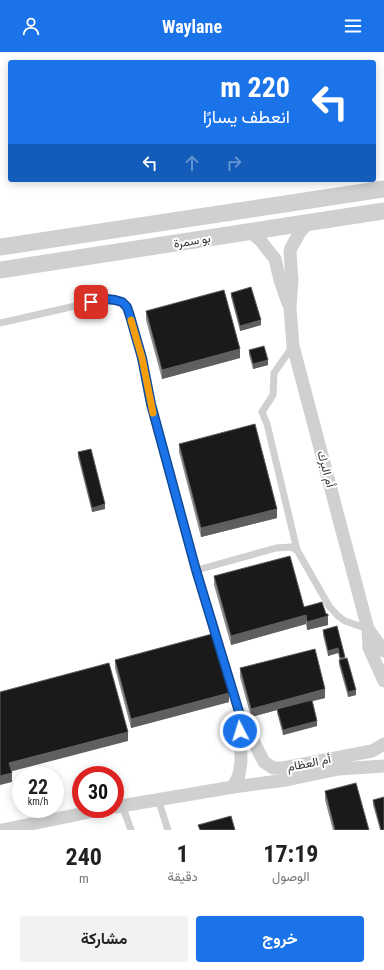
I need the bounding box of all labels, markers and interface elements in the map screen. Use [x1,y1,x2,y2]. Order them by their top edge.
icon: person [20,15,42,37]
icon: menu [342,15,364,37]
text: Waylane [162,16,222,37]
text: 220 m [220,71,290,104]
icon: left [304,76,356,128]
text: انعطف يسارًا [203,106,290,127]
icon: left [139,152,161,174]
icon: ahead [181,152,203,174]
icon: right [223,152,245,174]
street label: بو سمرة [173,231,212,252]
pin [74,285,108,319]
icon: arrive [80,291,102,313]
street label: أم البرك [313,449,338,489]
position arrow [219,710,261,752]
street label: أم العظام [286,752,332,775]
speed limit sign: 30 [72,766,124,818]
text: 22 [28,775,48,799]
text: km/h [28,796,48,807]
text: 1 [177,840,189,868]
text: 17:19 [263,840,318,868]
text: 240 [66,843,102,871]
text: دقيقة [168,869,198,884]
text: الوصول [272,869,310,884]
text: m [79,871,89,886]
button: مشاركة [20,916,188,962]
button: خروج [196,916,364,962]

